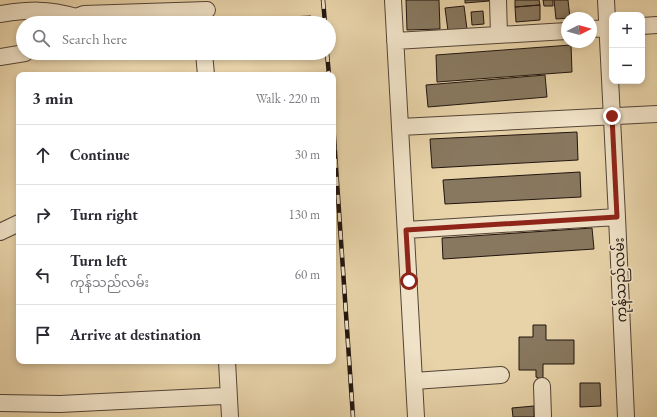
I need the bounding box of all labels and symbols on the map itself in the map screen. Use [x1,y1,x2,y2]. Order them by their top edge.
north arrow [561,12,597,48]
route end [603,107,621,125]
street label: ကုန်သည်လမ်း [609,237,633,323]
route start [400,272,418,290]

